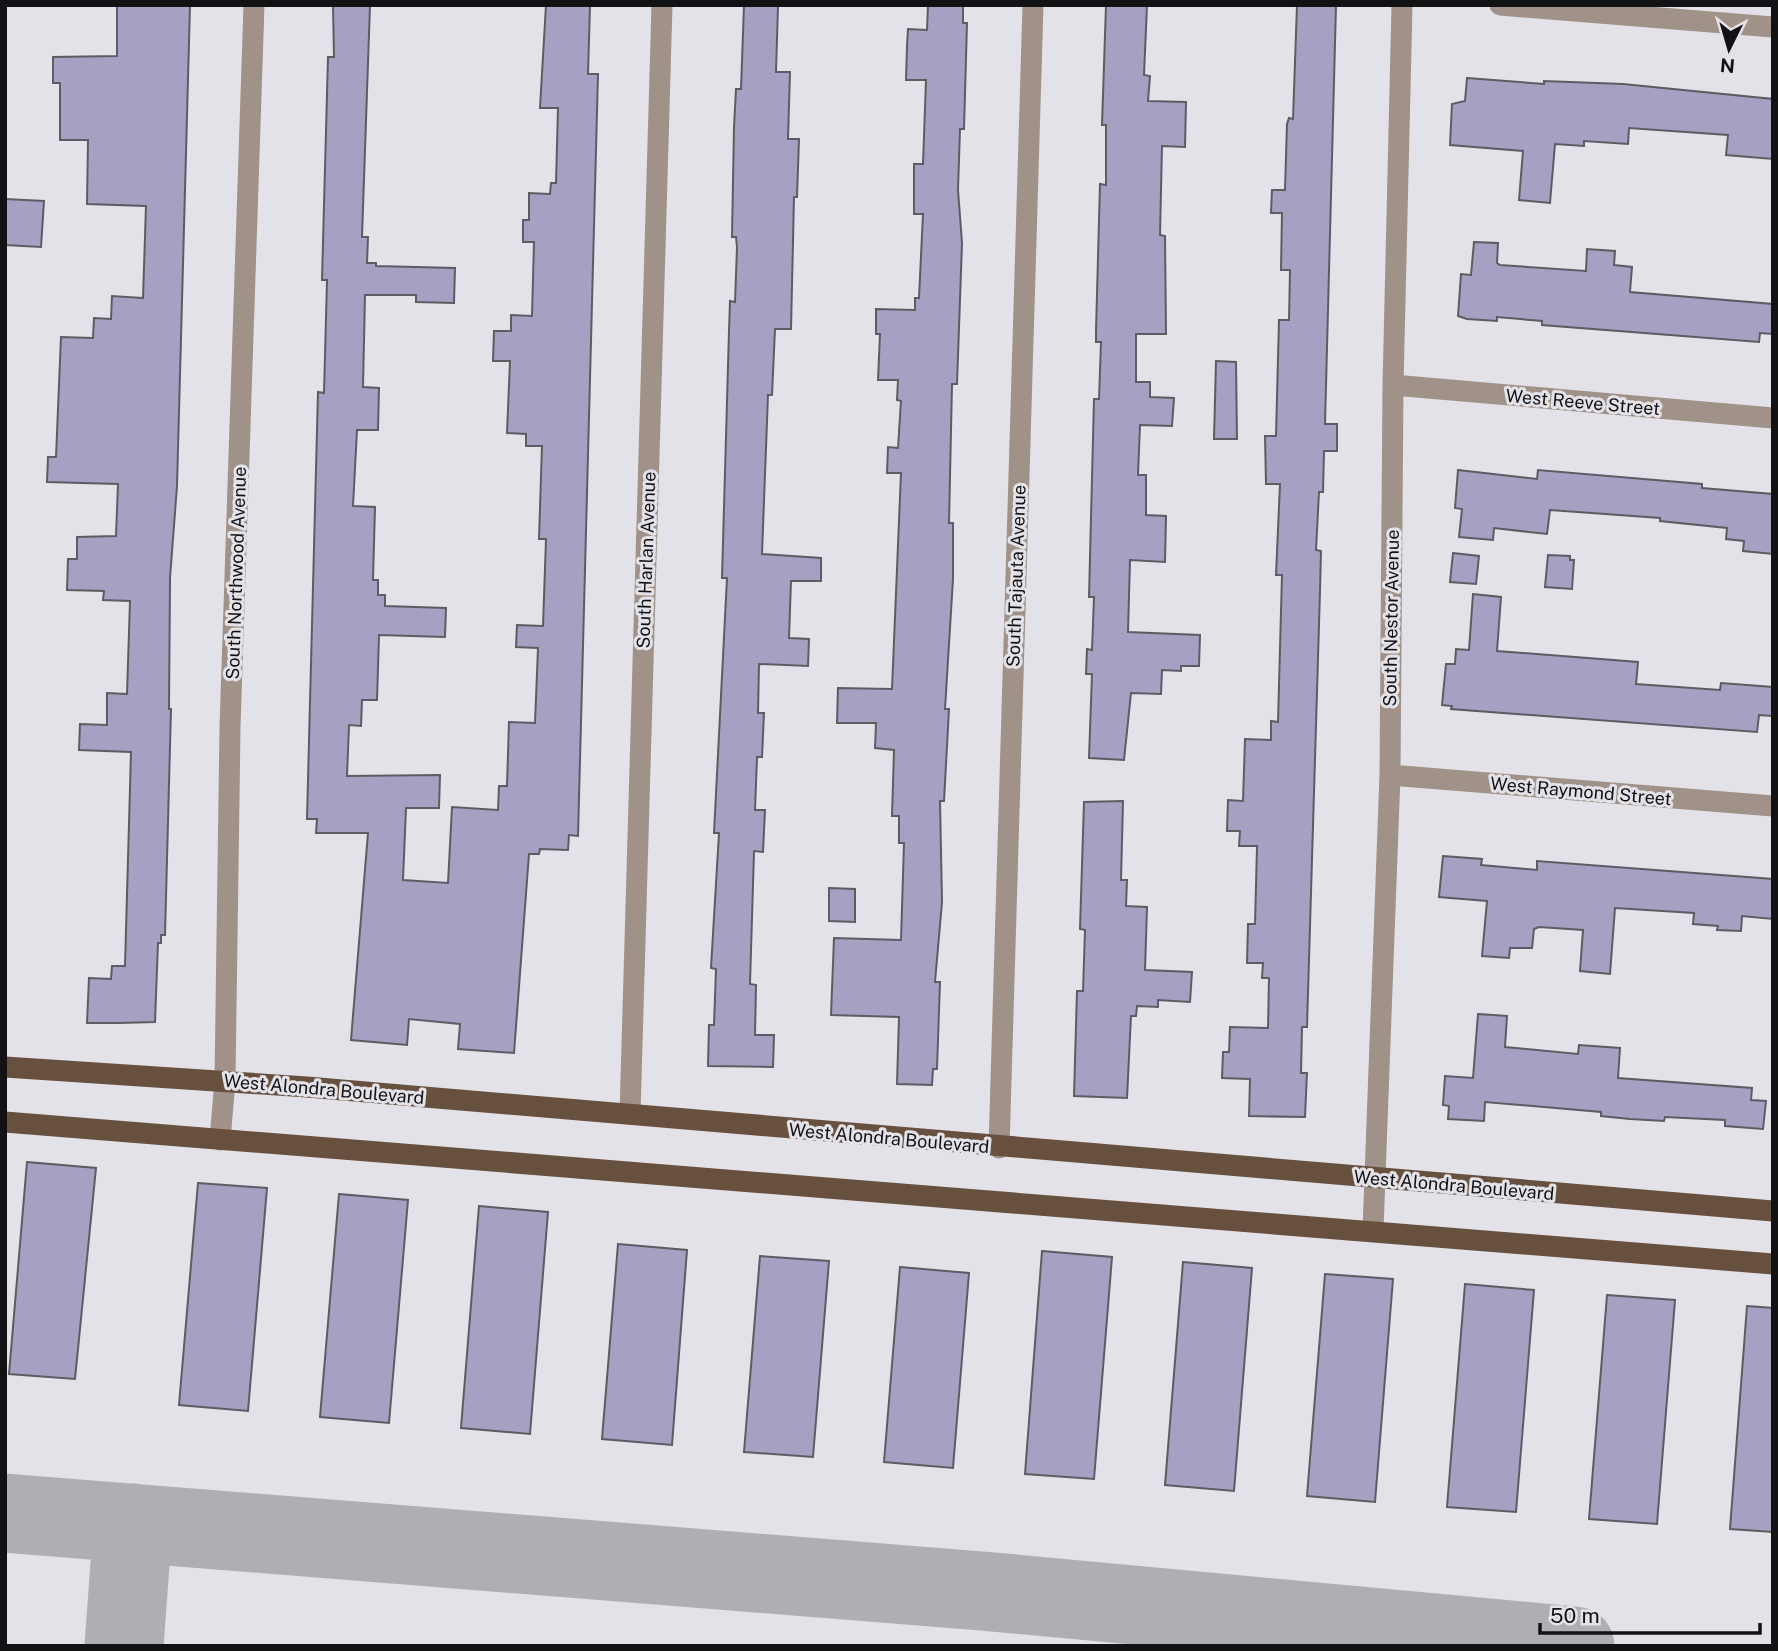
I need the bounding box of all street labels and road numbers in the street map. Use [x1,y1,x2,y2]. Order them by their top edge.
street label: West Reeve Street [1505,385,1661,419]
street label: South Northwood Avenue [222,466,250,680]
street label: South Harlan Avenue [632,471,660,649]
street label: South Tajauta Avenue [1002,485,1030,667]
street label: South Nestor Avenue [1379,529,1403,707]
street label: West Raymond Street [1489,773,1673,809]
street label: West Alondra Boulevard [223,1070,425,1108]
street label: West Alondra Boulevard [788,1119,990,1157]
street label: West Alondra Boulevard [1353,1166,1555,1204]

